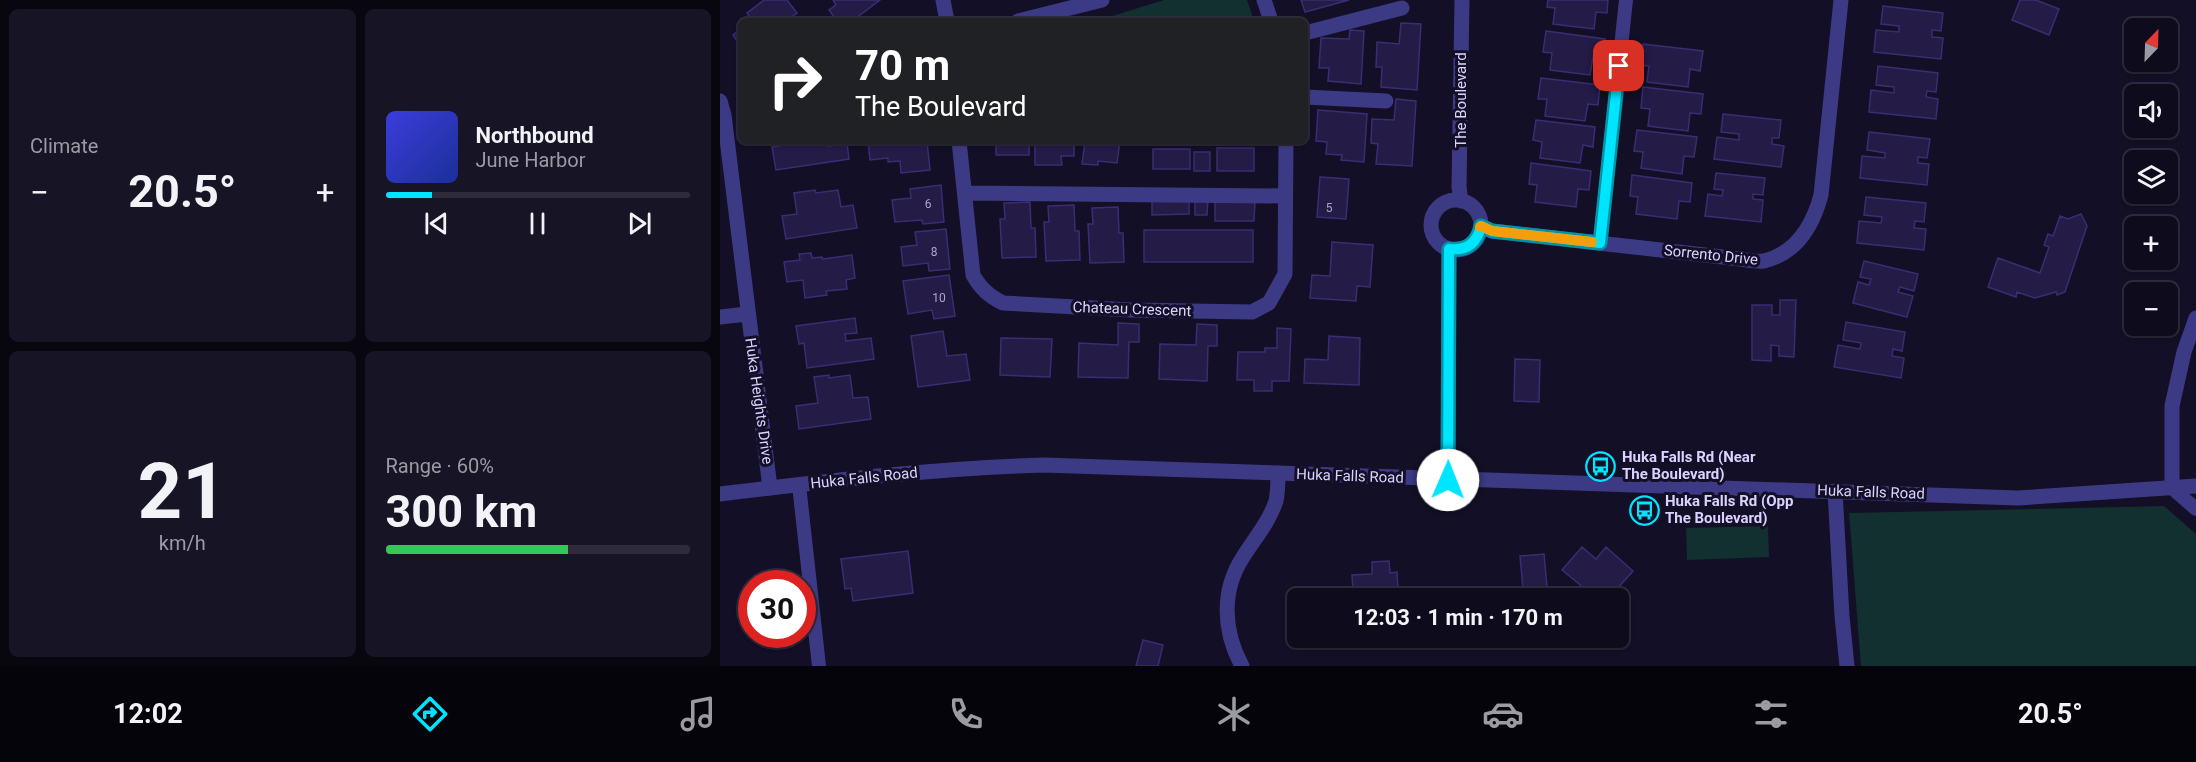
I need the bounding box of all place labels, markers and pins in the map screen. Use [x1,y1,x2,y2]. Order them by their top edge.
pin [1593,40,1644,91]
place label: Huka Falls Rd (Near The Boulevard) [1622,448,1756,483]
bus stop icon: Huka Falls Rd (Near The Boulevard) [1585,450,1617,482]
place label: Huka Falls Rd (Opp The Boulevard) [1665,492,1793,527]
bus stop icon: Huka Falls Rd (Opp The Boulevard) [1628,494,1660,526]

